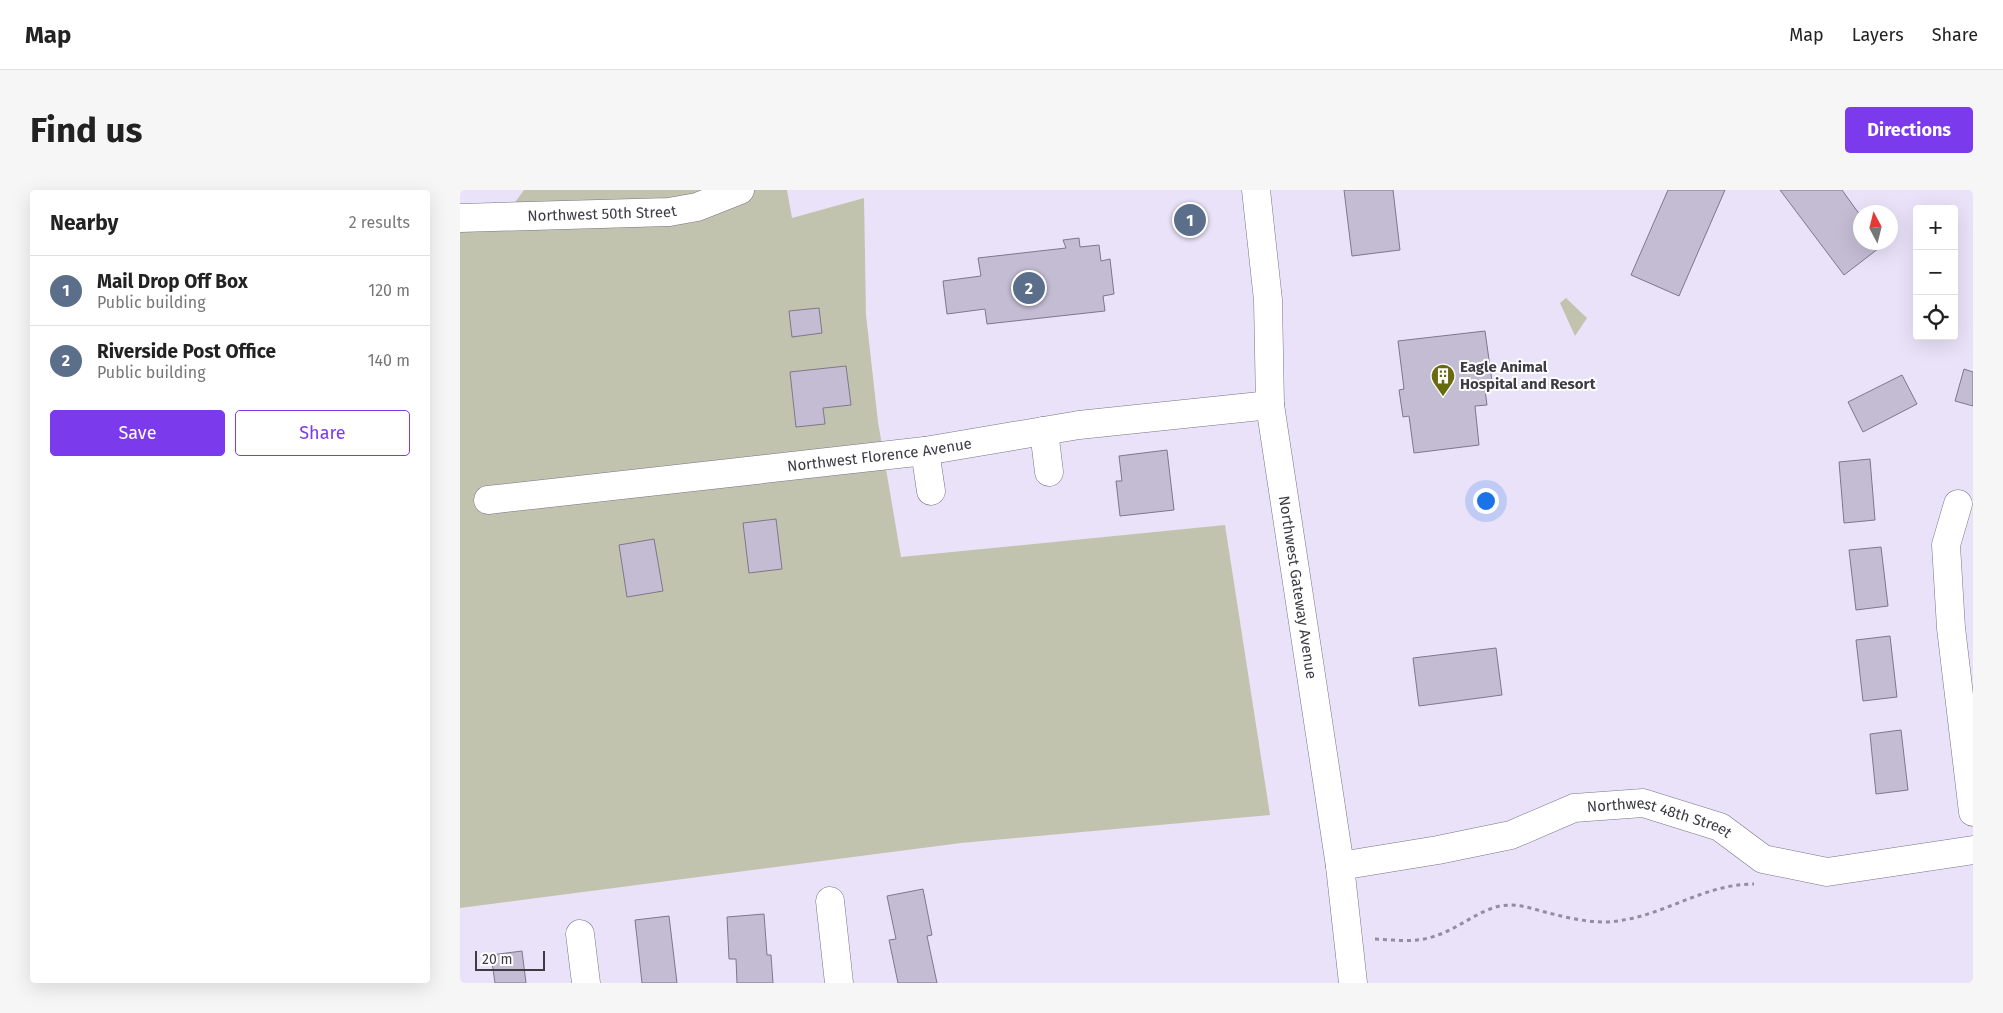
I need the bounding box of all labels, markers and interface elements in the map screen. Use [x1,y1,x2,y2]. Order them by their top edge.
text: Map [25,21,71,49]
text: Map [1789,24,1824,46]
text: Layers [1852,24,1904,46]
text: Share [1932,24,1978,46]
button: Directions [1845,107,1973,153]
text: Find us [30,109,142,151]
pin: 1 [1174,201,1206,239]
street label: Northwest 50th Street [527,202,679,225]
north arrow [1853,205,1898,250]
map controls [1913,205,1958,340]
button: + [1913,205,1958,250]
text: Nearby [50,210,118,236]
text: 2 results [349,213,410,232]
button: − [1913,250,1958,295]
pin: 2 [1013,269,1045,307]
text: Mail Drop Off Box [97,270,248,293]
text: 1 [62,281,70,300]
text: 120 m [368,281,410,300]
text: Public building [97,293,205,312]
button: locate [1913,295,1958,340]
text: Riverside Post Office [97,340,276,363]
text: 2 [62,351,70,370]
text: 140 m [368,351,410,370]
place label: Eagle Animal Hospital and Resort [1460,358,1596,393]
text: Public building [97,363,205,382]
building icon: Eagle Animal Hospital and Resort [1430,363,1456,397]
button: Save [50,410,225,456]
button: Share [235,410,410,456]
street label: Northwest Florence Avenue [786,434,973,475]
your location [1473,488,1499,514]
street label: Northwest Gateway Avenue [1275,494,1320,680]
street label: Northwest 48th Street [1586,794,1736,842]
scale bar [475,948,545,971]
text: 20 m [482,951,512,968]

